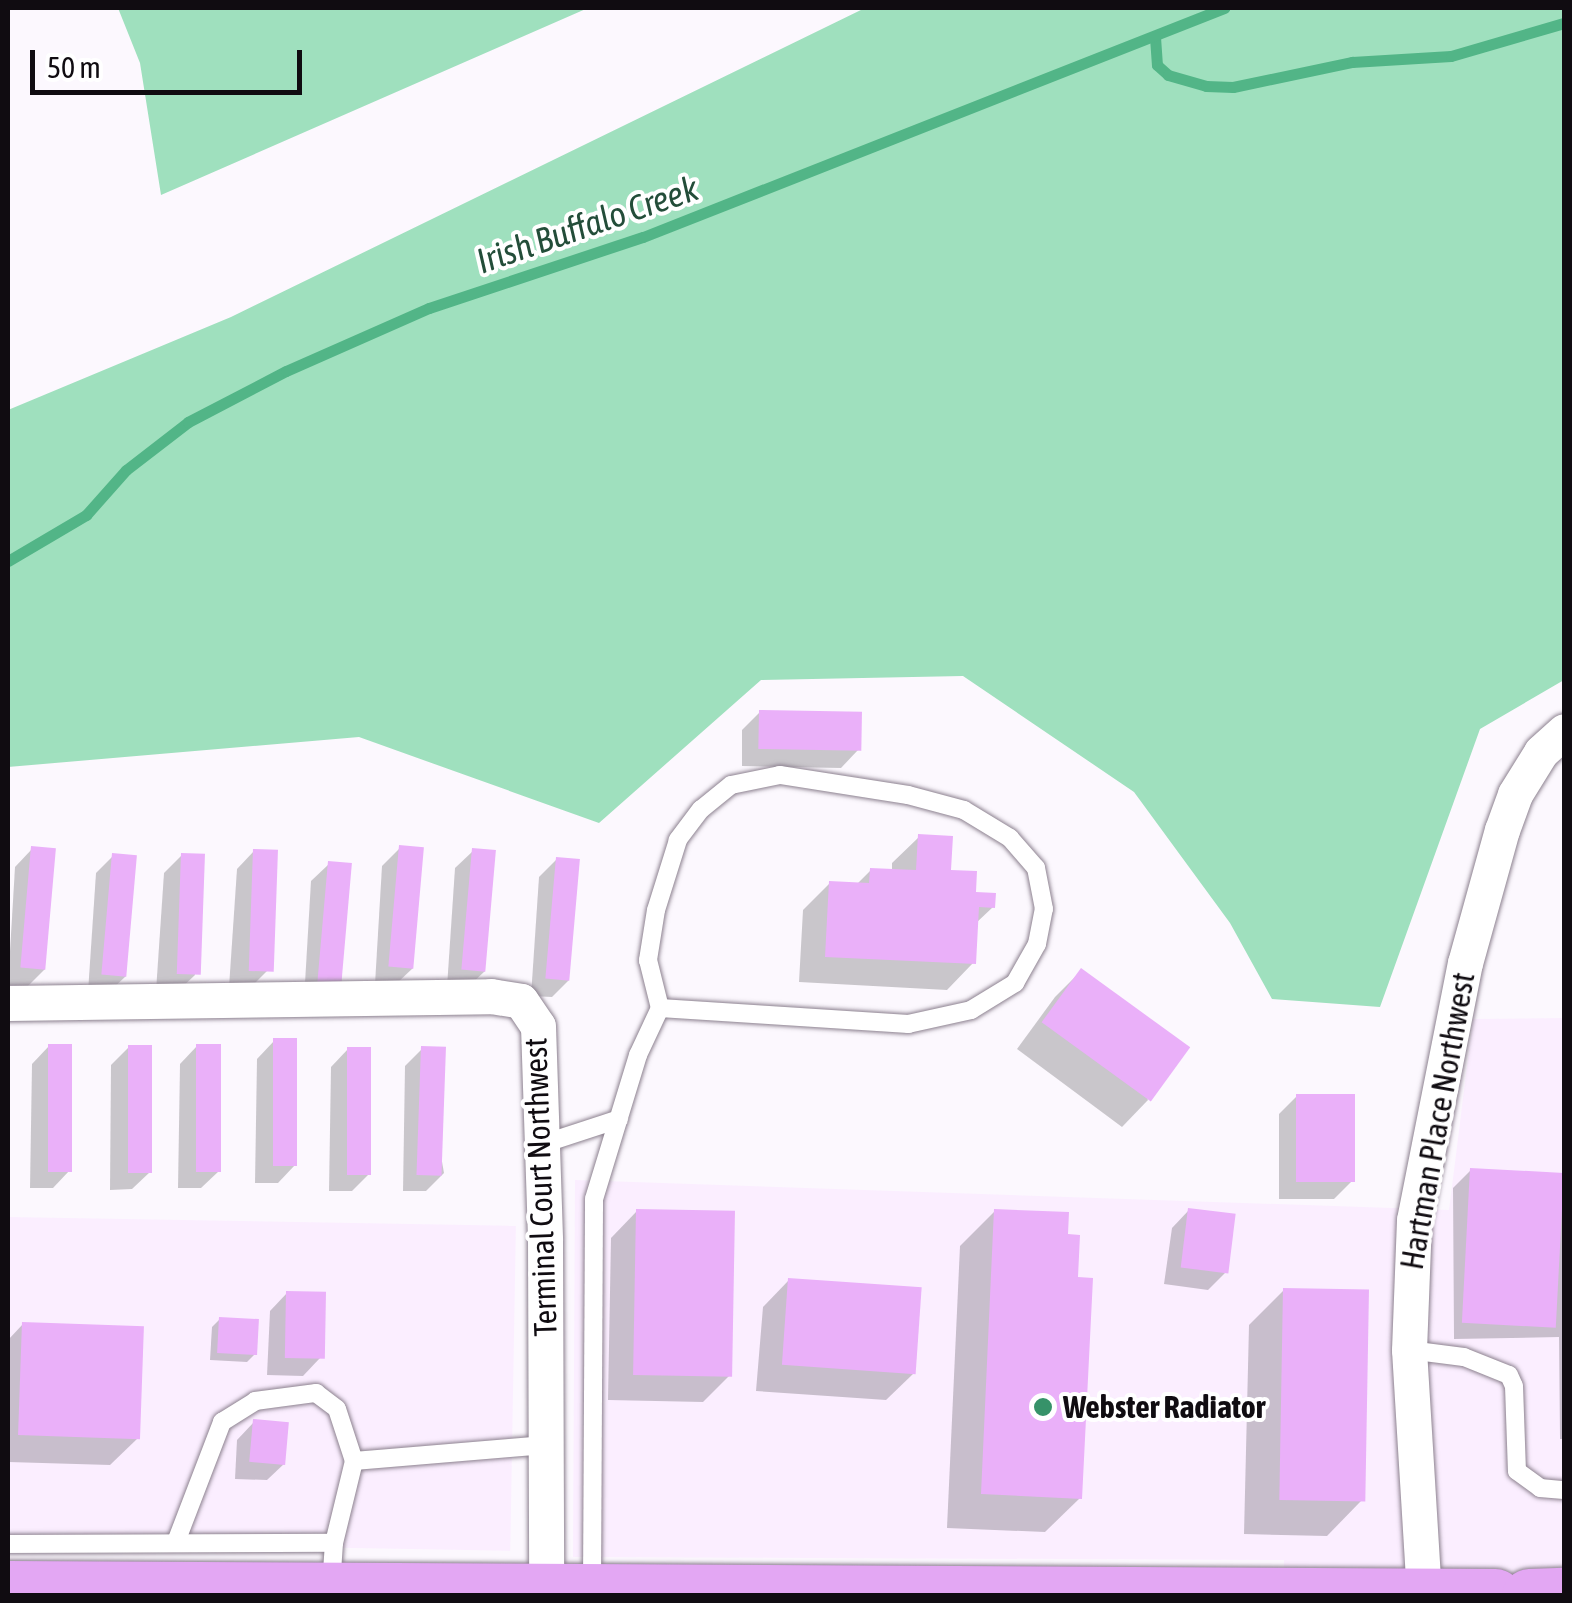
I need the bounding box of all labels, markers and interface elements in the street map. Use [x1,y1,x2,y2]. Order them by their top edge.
scale bar [35,30,308,92]
text: 50 m [47,50,101,84]
water label: Irish Buffalo Creek [471,166,703,282]
street label: Hartman Place Northwest [1393,969,1483,1273]
street label: Terminal Court Northwest [517,1037,565,1337]
place label: Webster Radiator [1063,1388,1265,1426]
marker: Webster Radiator [1032,1396,1054,1418]

